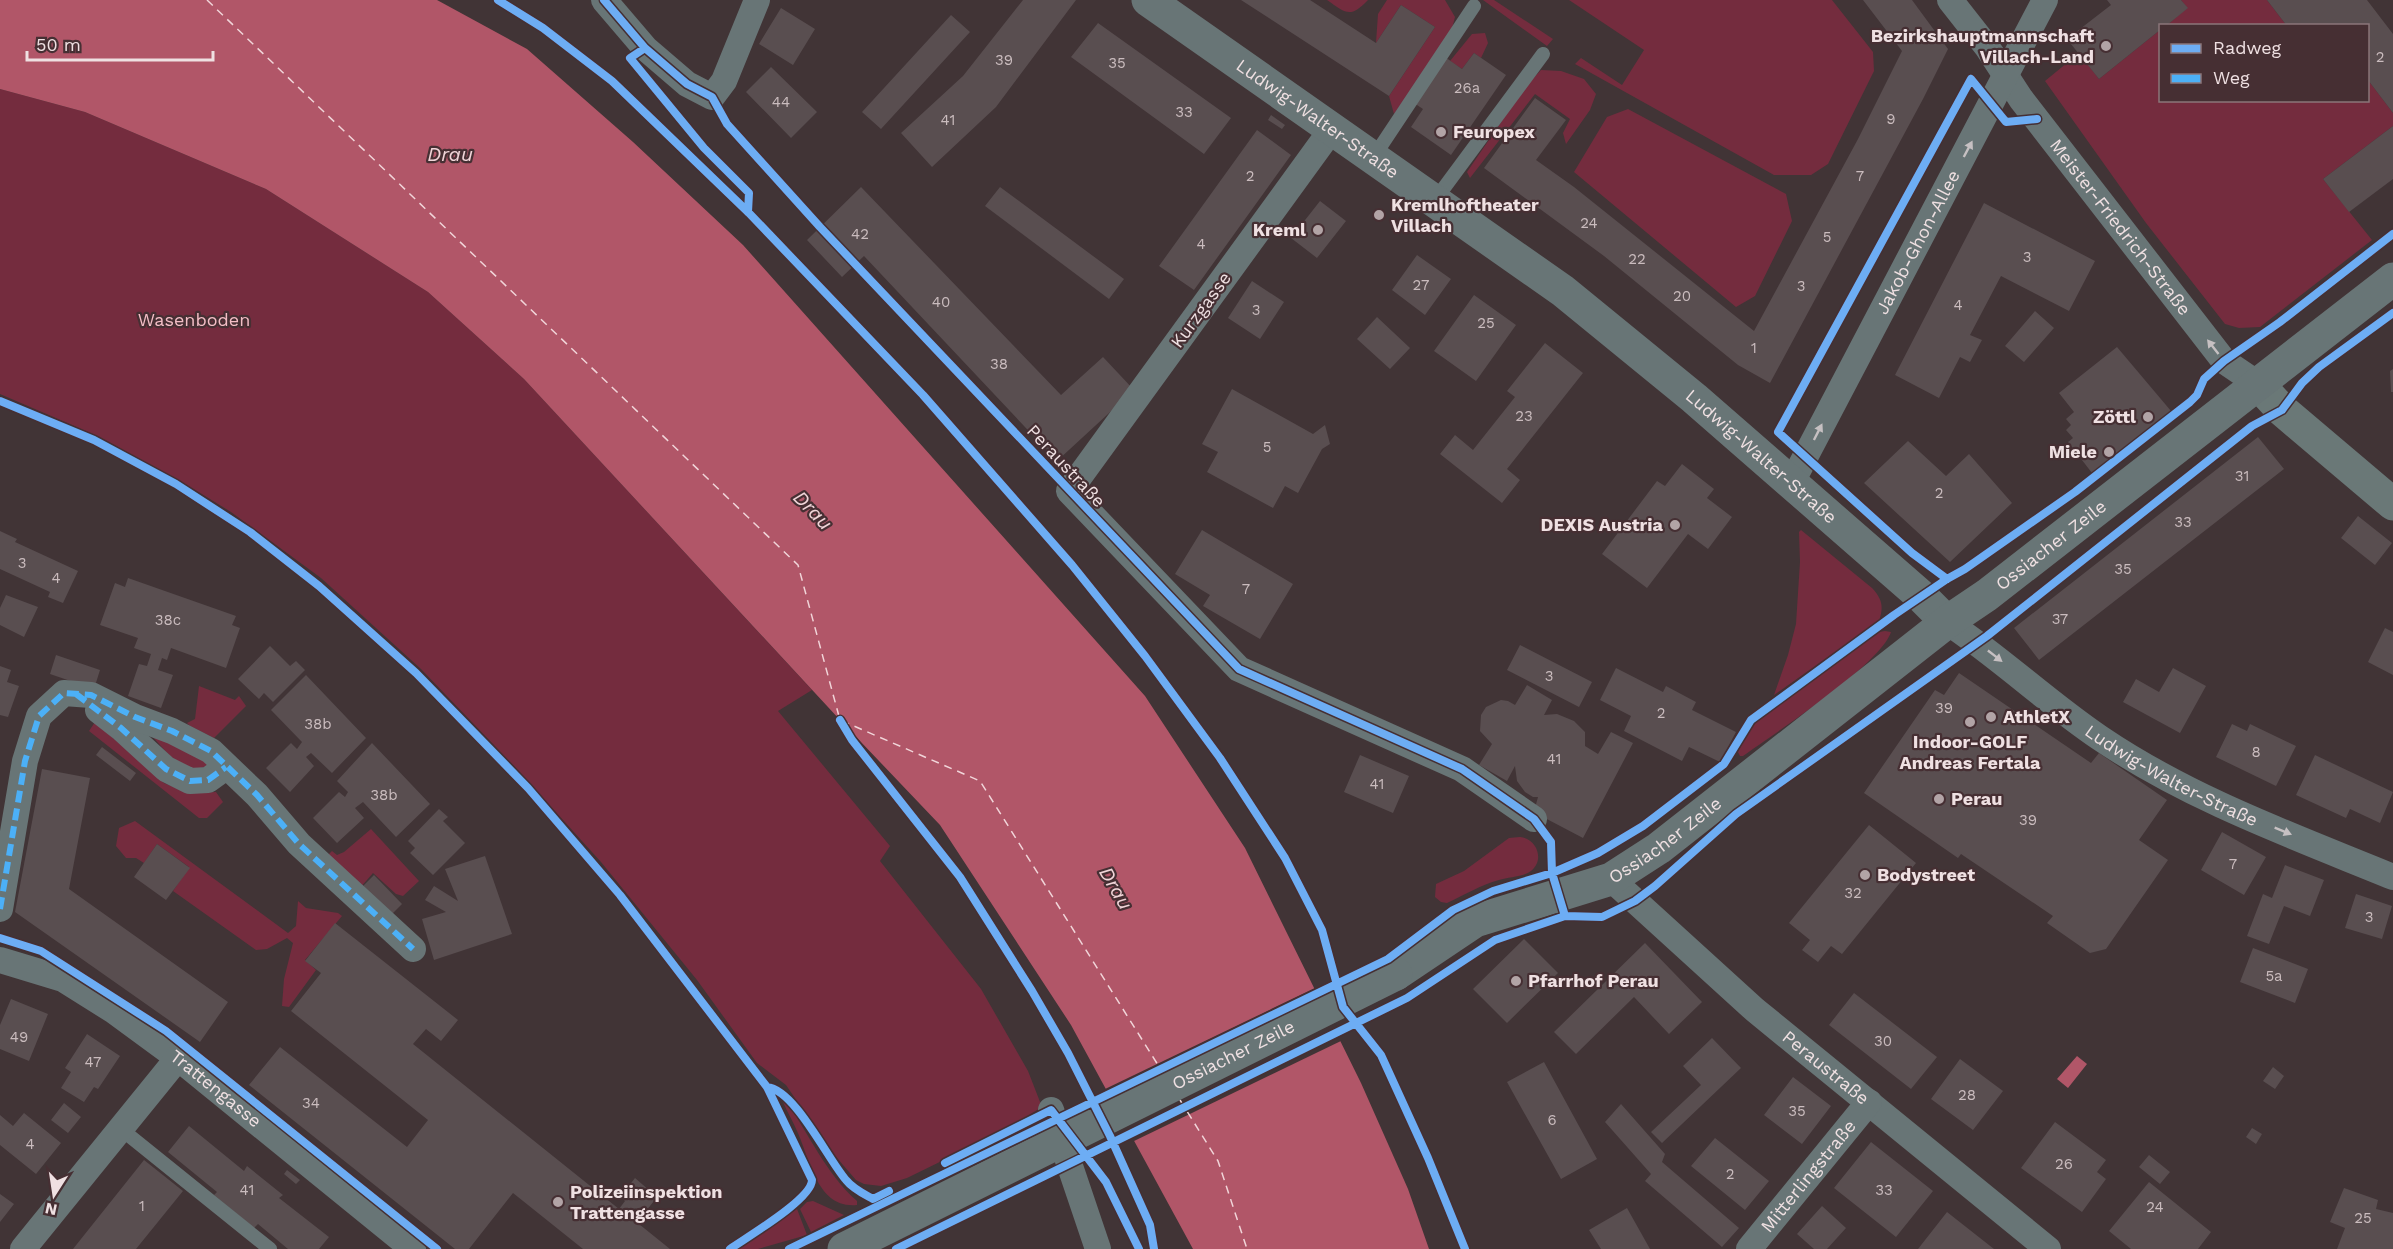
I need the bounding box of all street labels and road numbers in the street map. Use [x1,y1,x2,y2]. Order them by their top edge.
street label: Ludwig-Walter-Straße [1233,54,1403,183]
street label: Meister-Friedrich-Straße [2046,135,2195,319]
street label: Jakob-Ghon-Allee [1871,166,1964,318]
street label: Kurzgasse [1166,268,1235,352]
street label: Ludwig-Walter-Straße [1682,385,1841,528]
street label: Peraustraße [1023,420,1110,511]
street label: Ossiacher Zeile [1991,495,2110,594]
street label: Ludwig-Walter-Straße [2081,720,2261,830]
street label: Ossiacher Zeile [1605,792,1725,888]
street label: Ossiacher Zeile [1168,1015,1298,1094]
street label: Peraustraße [1779,1026,1874,1109]
street label: Trattengasse [166,1045,266,1131]
street label: Mitterlingstraße [1756,1115,1860,1236]

